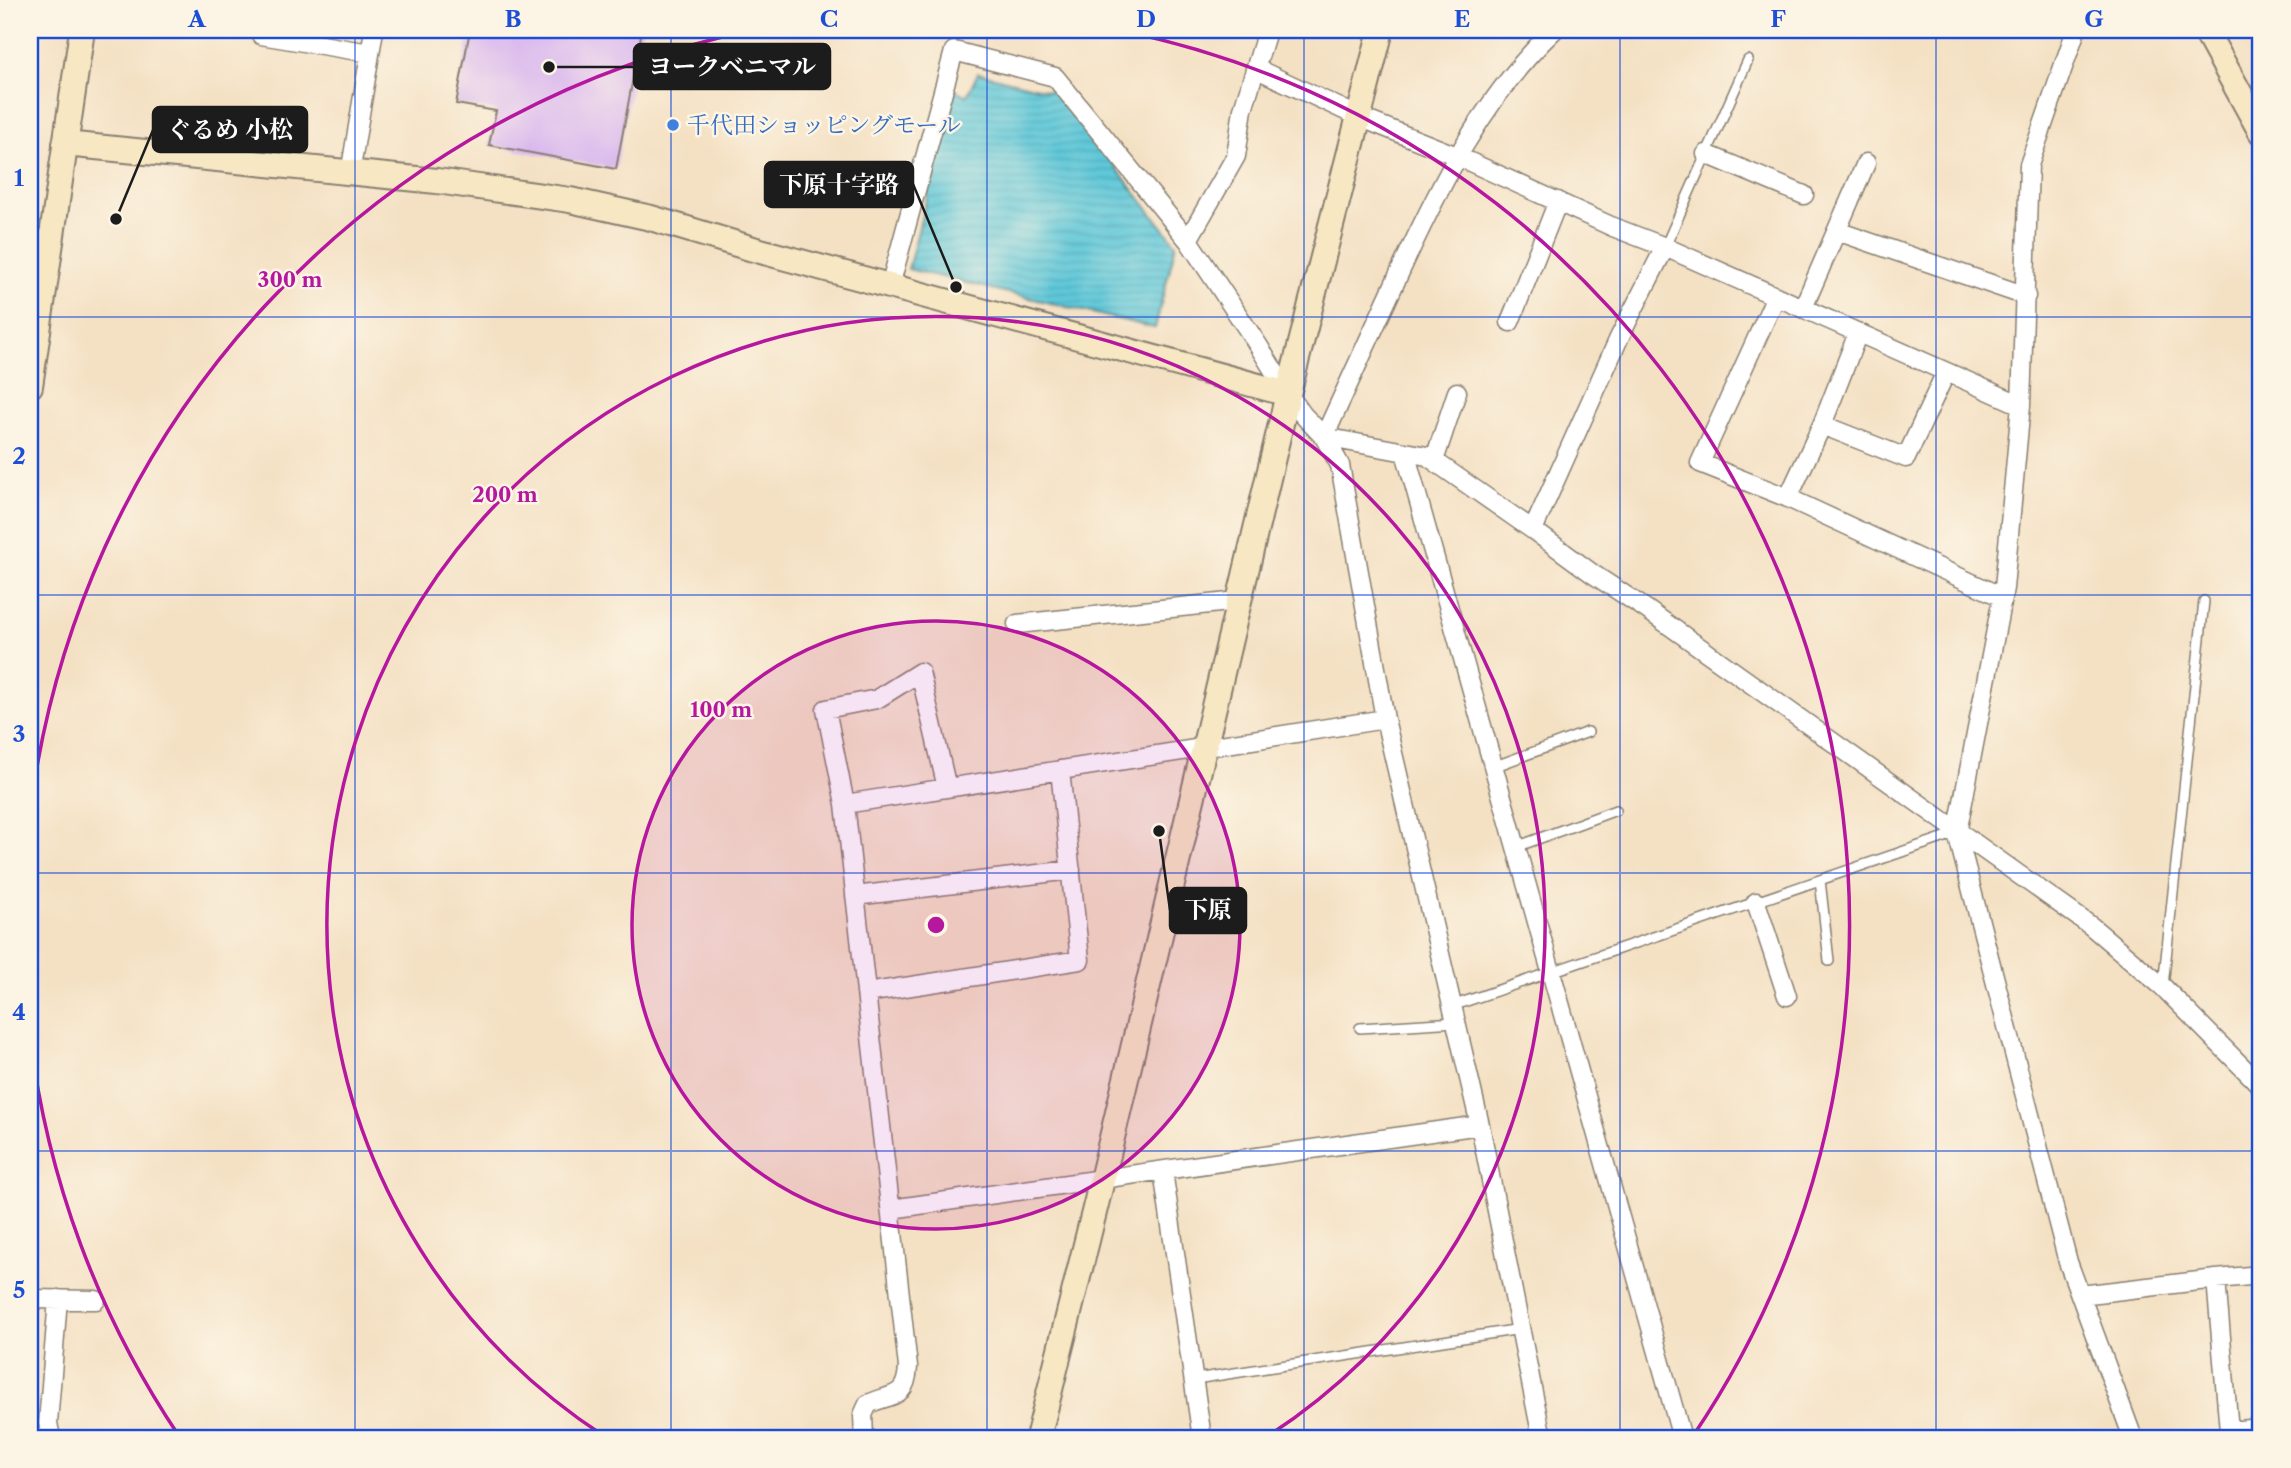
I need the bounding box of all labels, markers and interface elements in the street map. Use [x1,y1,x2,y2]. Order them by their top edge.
text: A [187,5,207,33]
text: B [504,5,522,33]
text: C [820,5,838,33]
text: D [1136,5,1156,33]
text: E [1454,5,1470,33]
text: F [1770,5,1786,33]
text: G [2084,5,2104,33]
callout: ヨークベニマル [634,44,830,89]
text: ヨークベニマル [648,52,816,81]
callout: ぐるめ 小松 [153,107,307,152]
place label: 千代田ショッピングモール [687,111,961,139]
text: ぐるめ 小松 [167,115,293,144]
marker: 千代田ショッピングモール [665,117,681,133]
callout: 下原十字路 [765,162,913,207]
text: 1 [14,164,25,192]
text: 下原十字路 [779,170,899,199]
text: 300 m [258,267,322,292]
text: 2 [12,442,26,470]
text: 200 m [472,482,538,507]
text: 100 m [690,697,752,722]
text: 3 [13,720,26,748]
callout: 下原 [1170,888,1246,933]
text: 下原 [1184,895,1232,924]
centre of rings [924,913,948,937]
text: 4 [12,998,26,1026]
text: 5 [13,1276,25,1304]

